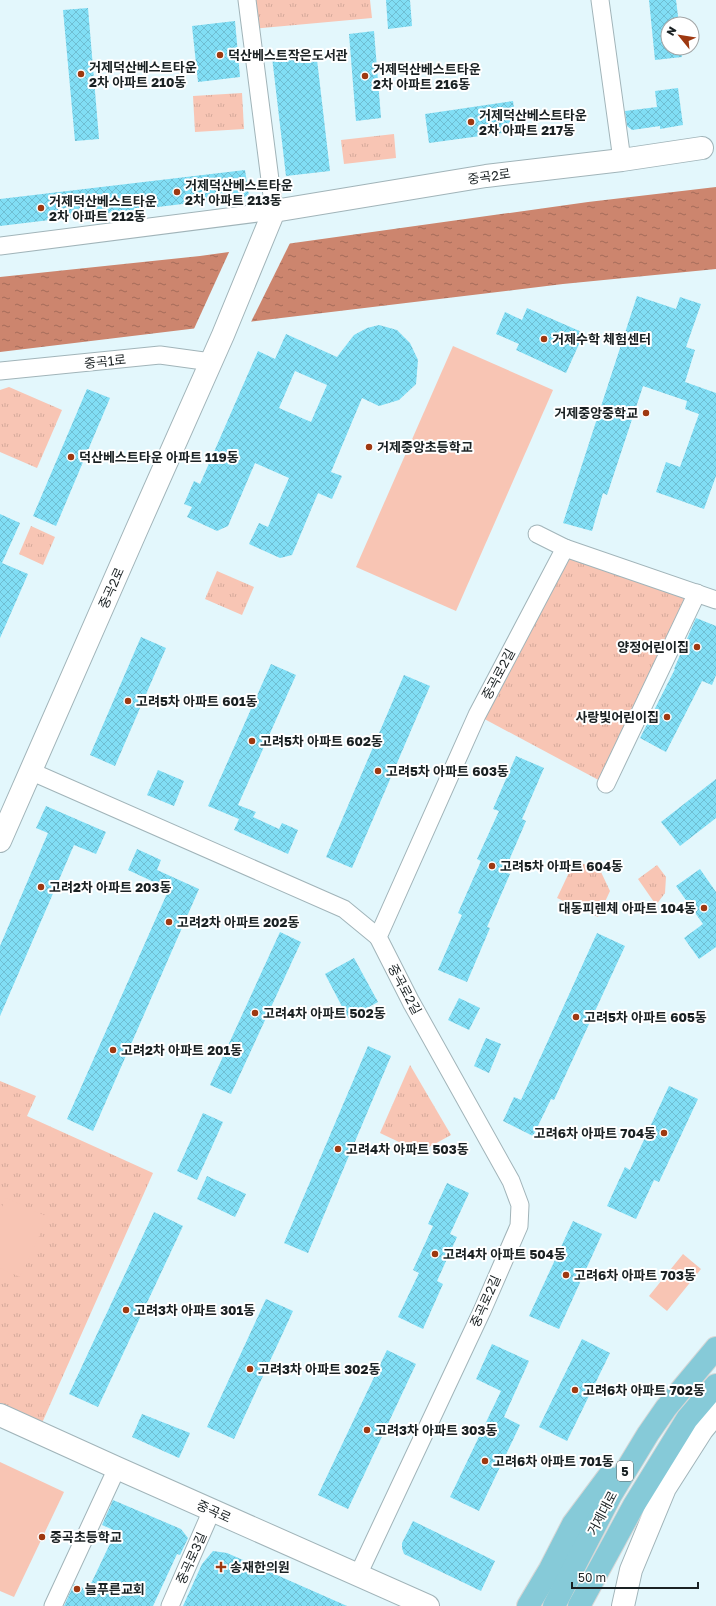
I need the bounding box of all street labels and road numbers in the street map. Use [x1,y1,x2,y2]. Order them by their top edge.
street label: 중곡2로 [466,165,512,187]
street label: 중곡1로 [83,351,127,371]
street label: 중곡2로 [95,565,127,611]
street label: 중곡로2길 [478,646,518,702]
street label: 중곡로2길 [385,961,425,1017]
street label: 중곡로2길 [466,1272,504,1330]
road number: 5 [617,1461,633,1481]
street label: 거제대로 [584,1488,620,1538]
street label: 중곡로 [194,1496,234,1526]
street label: 중곡로3길 [172,1529,210,1587]

